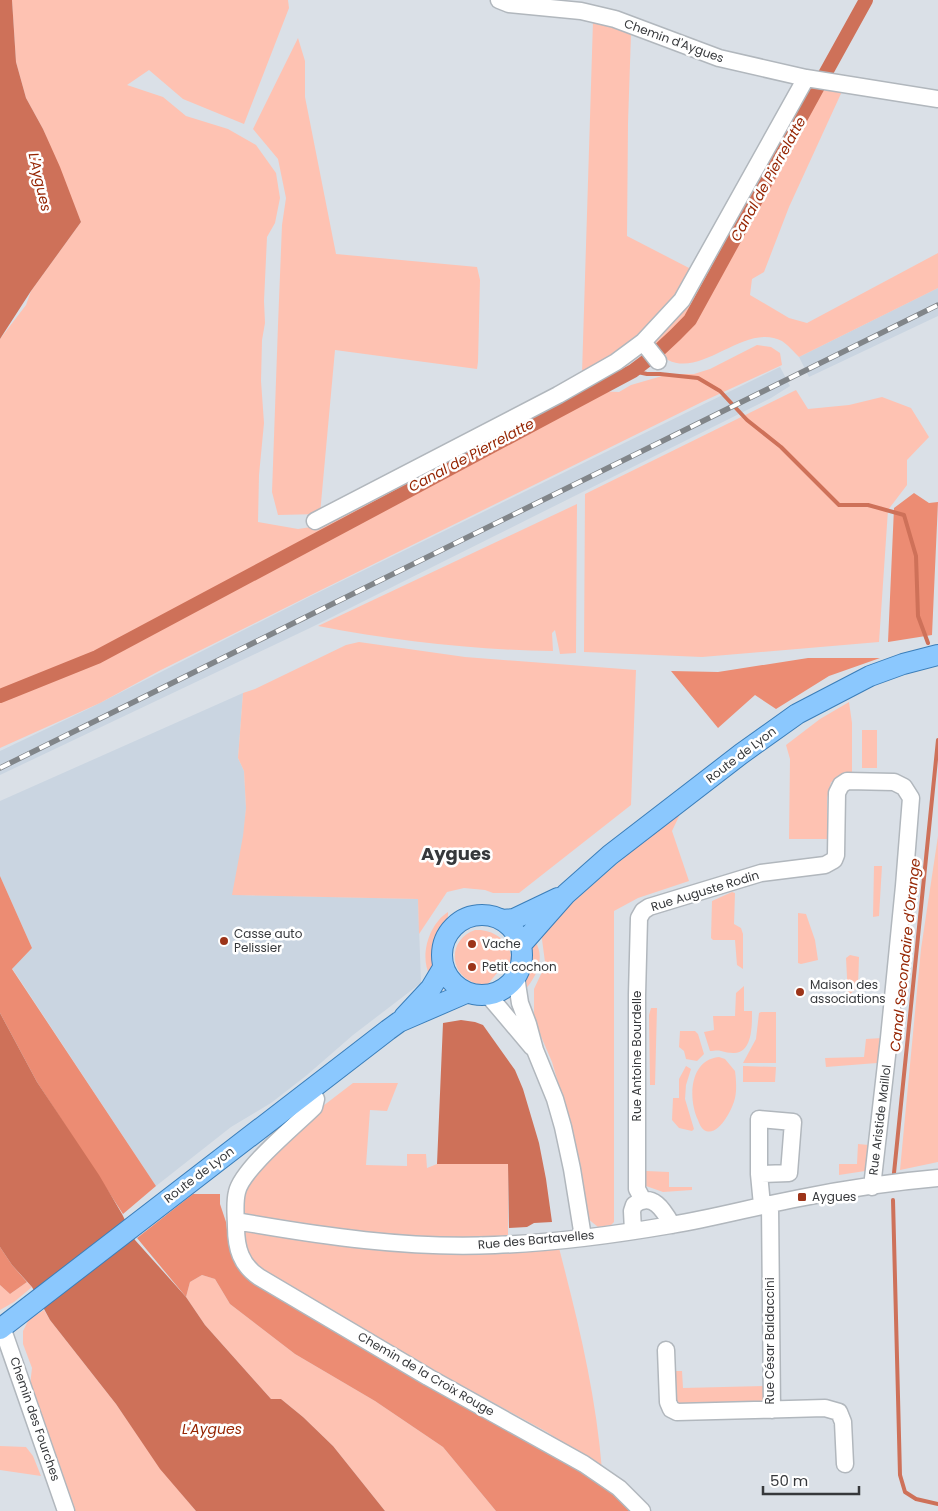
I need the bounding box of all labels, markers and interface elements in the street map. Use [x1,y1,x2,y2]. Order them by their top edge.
street label: Chemin d'Aygues [622,15,726,66]
water label: Canal de Pierrelatte [725,113,811,245]
water label: L'Aygues [24,151,56,213]
water label: Canal de Pierrelatte [405,413,538,497]
street label: Route de Lyon [702,723,779,787]
district label: Aygues [421,841,491,866]
water label: Canal Secondaire d'Orange [885,857,925,1053]
street label: Rue Auguste Rodin [649,866,761,915]
place label: Casse auto Pelissier [234,925,303,956]
marker: Casse auto Pelissier [218,935,230,947]
place label: Vache [482,935,521,952]
marker: Vache [466,938,478,950]
place label: Petit cochon [482,958,557,975]
marker: Petit cochon [466,961,478,973]
place label: Maison des associations [810,976,886,1007]
marker: Maison des associations [794,986,806,998]
street label: Rue Antoine Bourdelle [628,991,645,1121]
street label: Rue Aristide Maillol [864,1064,895,1176]
street label: Route de Lyon [160,1143,237,1207]
place label: Aygues [812,1188,856,1205]
marker: Aygues [796,1191,808,1203]
street label: Rue des Bartavelles [477,1226,595,1253]
street label: Rue César Baldaccini [761,1277,778,1405]
street label: Chemin de la Croix Rouge [355,1327,498,1420]
street label: Chemin des Fourches [6,1355,65,1483]
water label: L'Aygues [182,1419,242,1439]
scale bar [763,1464,859,1496]
text: 50 m [770,1470,808,1491]

